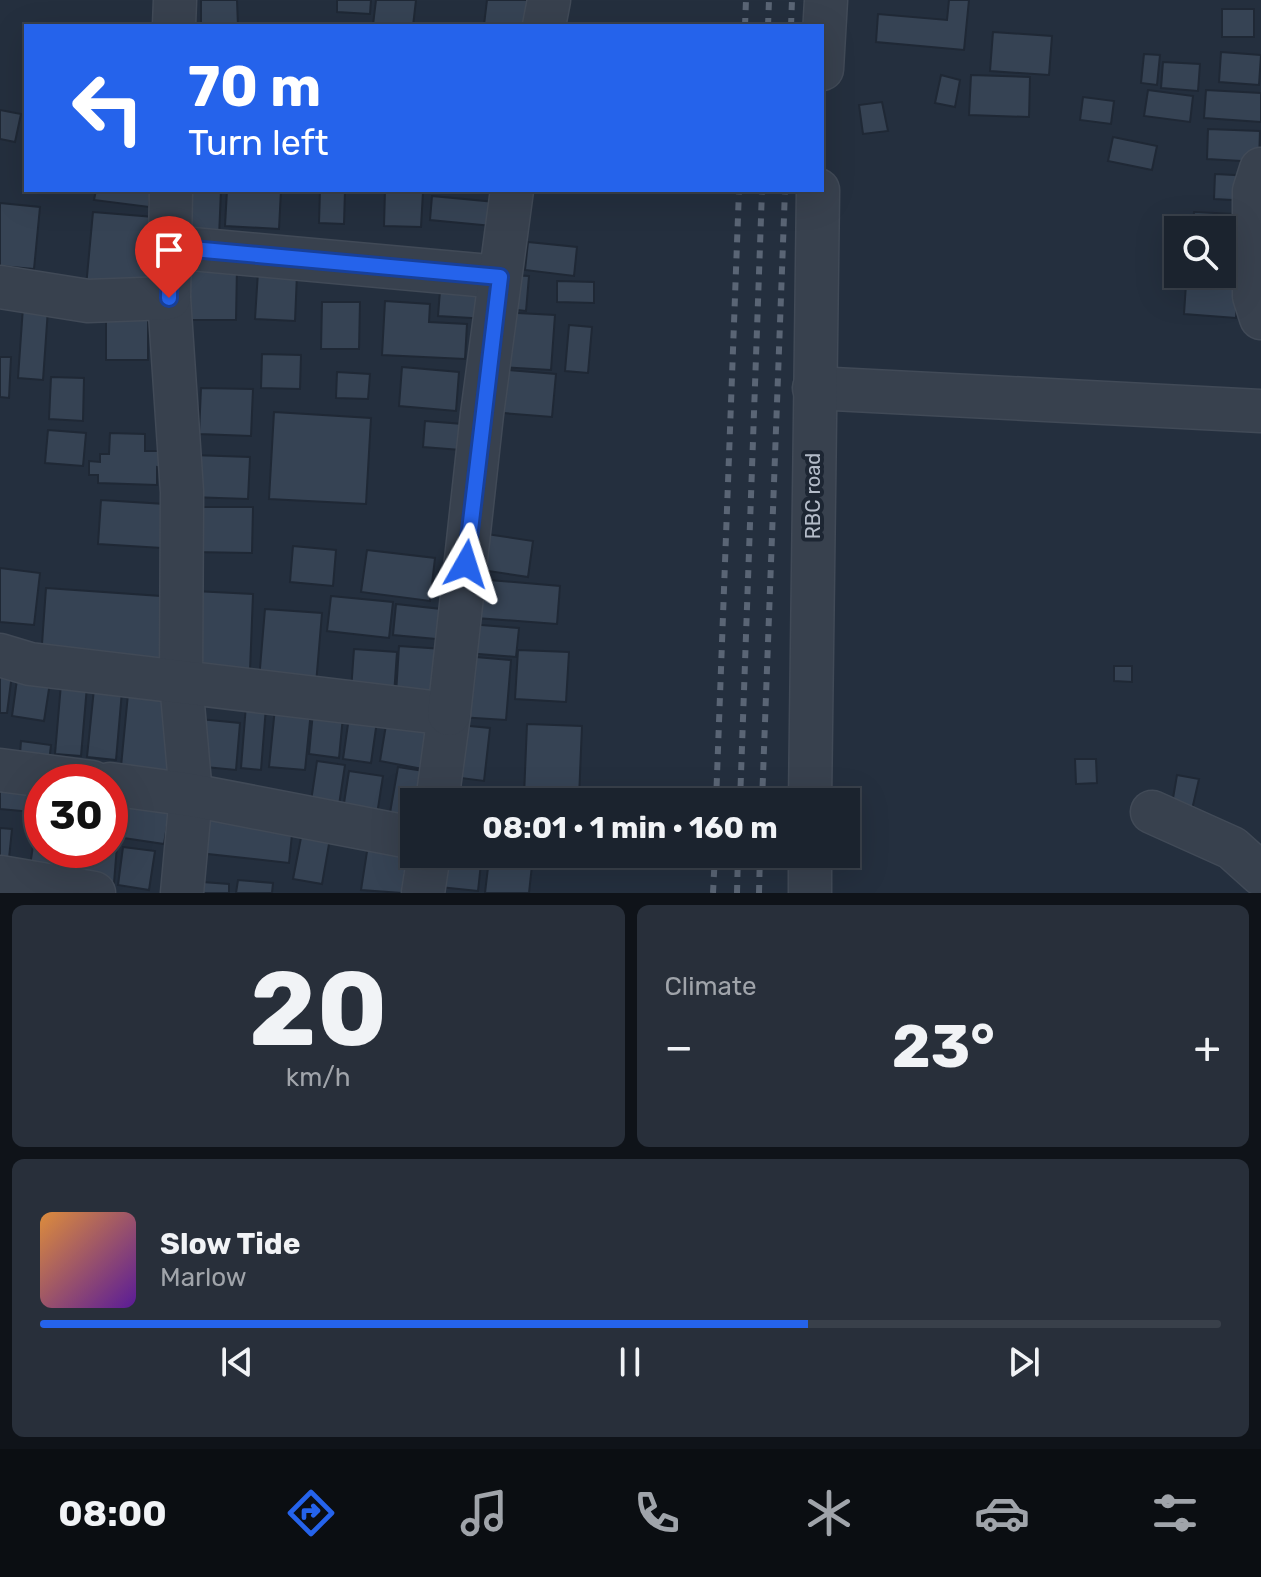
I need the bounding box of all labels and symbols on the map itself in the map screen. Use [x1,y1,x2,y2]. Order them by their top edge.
pin [135,216,203,298]
street label: RBC road [801,453,825,539]
position arrow [424,522,508,606]
speed limit sign: 30 [24,764,128,868]

